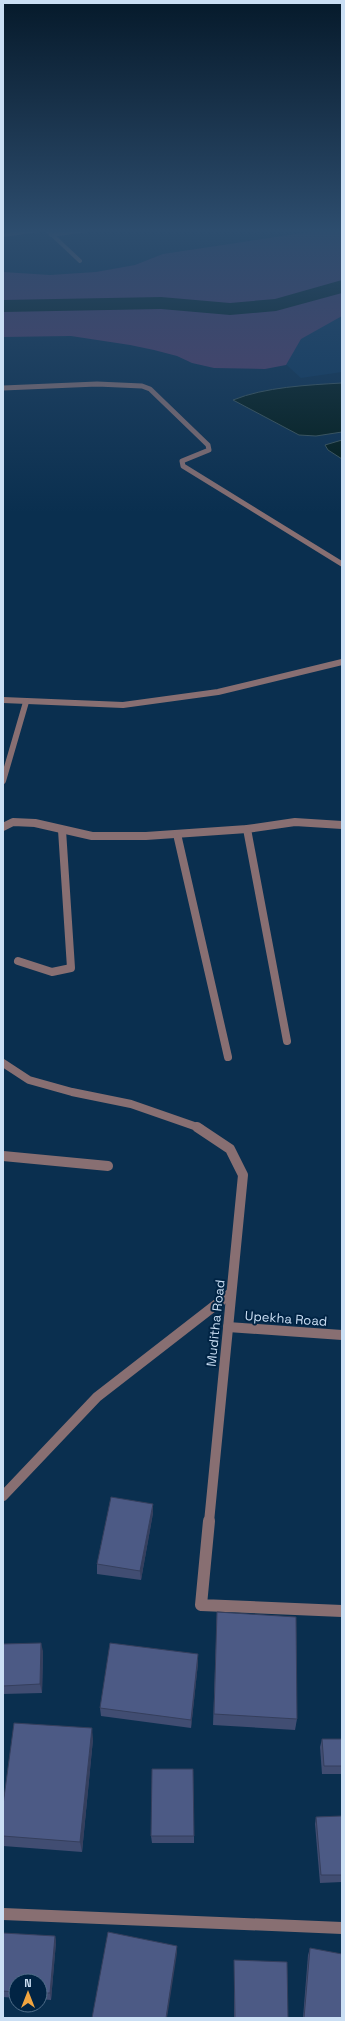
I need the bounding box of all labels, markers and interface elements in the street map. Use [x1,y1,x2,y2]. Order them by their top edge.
street label: Muditha Road [202,1279,229,1367]
street label: Upekha Road [244,1307,328,1330]
north arrow [8,1973,48,2013]
text: N [24,1976,32,1990]

